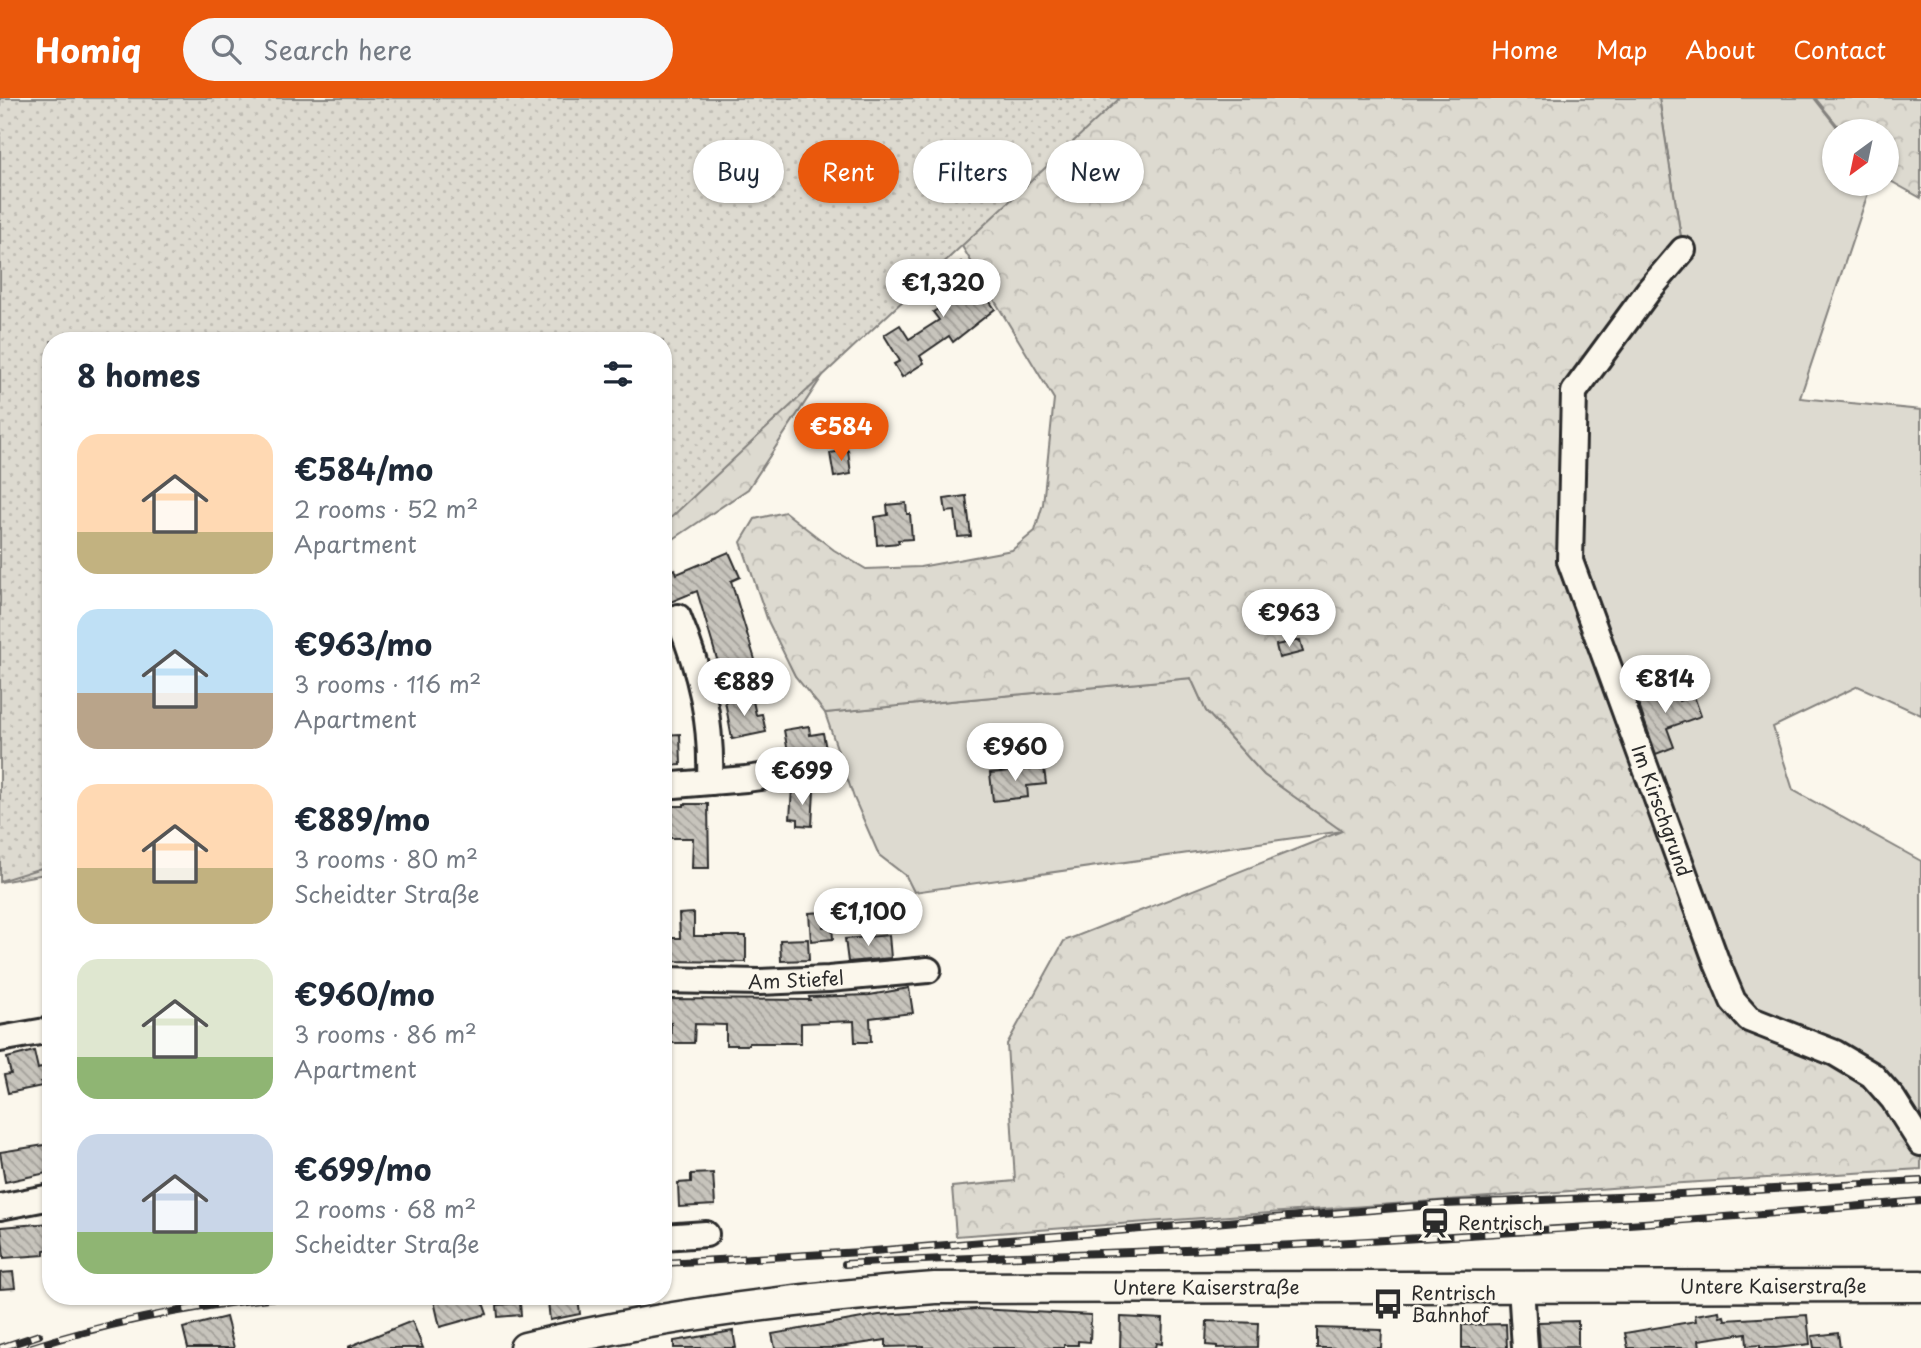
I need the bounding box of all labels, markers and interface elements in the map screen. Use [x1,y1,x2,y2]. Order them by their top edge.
search box [183,18,673,81]
text: Homiq [35,24,141,74]
icon: search [207,30,245,68]
text: Search here [263,30,412,69]
text: Home [1491,31,1558,67]
text: Map [1596,31,1647,67]
text: About [1685,31,1755,67]
text: Contact [1793,31,1886,67]
north arrow [1822,119,1899,196]
map controls [1822,119,1899,196]
chip: Buy [693,140,784,203]
chip: Rent [798,140,899,203]
chip: Filters [913,140,1032,203]
chip: New [1046,140,1144,203]
pin: €1,320 [886,260,1000,319]
text: €1,320 [902,264,984,299]
text: 8 homes [77,352,200,397]
icon: filters [599,355,637,393]
pin: €584 [800,404,882,463]
text: €584 [810,408,872,443]
text: €584/mo [294,446,433,491]
icon: home [133,462,217,546]
text: 2 rooms · 52 m² [294,491,478,526]
text: Apartment [294,526,417,561]
pin: €963 [1248,589,1330,649]
text: €963 [1258,594,1320,629]
text: €963/mo [294,621,432,666]
icon: home [133,637,217,721]
pin: €814 [1624,656,1706,715]
pin: €889 [703,658,785,718]
text: €814 [1635,660,1695,695]
text: €889 [714,663,774,698]
text: 3 rooms · 116 m² [294,666,481,701]
text: Apartment [294,701,417,736]
pin: €960 [974,724,1056,783]
text: €960 [983,728,1047,763]
street label: Im Kirschgrund [1625,741,1699,880]
pin: €699 [761,748,843,807]
text: €699 [771,752,833,787]
text: €889/mo [294,796,430,841]
icon: home [133,812,217,896]
text: 3 rooms · 80 m² [294,841,478,876]
text: Scheidter Straße [294,876,480,911]
pin: €1,100 [811,888,925,948]
text: €1,100 [830,893,906,928]
street label: Am Stiefel [748,963,845,995]
text: €960/mo [294,971,435,1016]
icon: home [133,987,217,1071]
text: 3 rooms · 86 m² [294,1016,477,1051]
text: Apartment [294,1051,417,1086]
text: €699/mo [294,1146,431,1191]
icon: home [133,1162,217,1246]
text: 2 rooms · 68 m² [294,1191,476,1226]
station icon: Rentrisch [1418,1206,1452,1240]
place label: Rentrisch [1458,1208,1543,1236]
text: Scheidter Straße [294,1226,480,1261]
street label: Untere Kaiserstraße [1680,1271,1867,1299]
street label: Untere Kaiserstraße [1113,1272,1300,1301]
place label: Rentrisch Bahnhof [1411,1278,1496,1328]
bus stop icon: Rentrisch Bahnhof [1371,1287,1405,1321]

